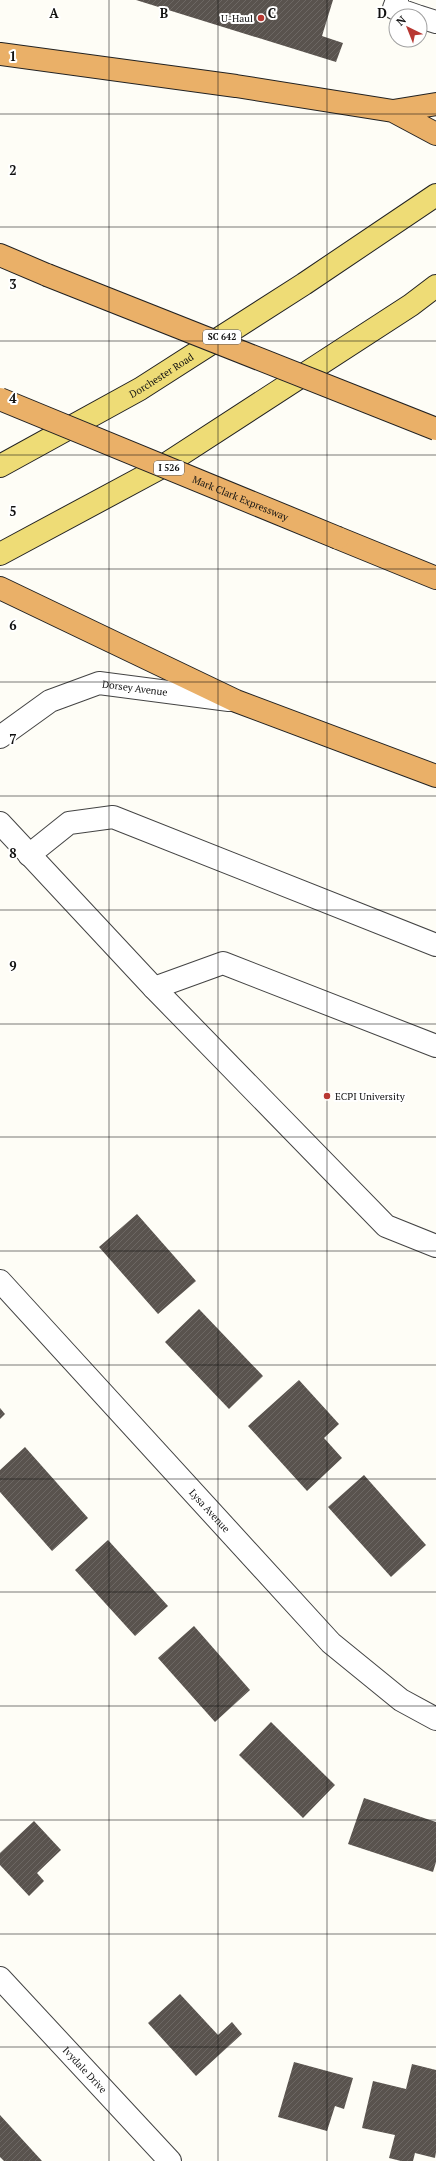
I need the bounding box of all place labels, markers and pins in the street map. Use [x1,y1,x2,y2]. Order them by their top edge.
place label: U-Haul [221,12,253,25]
marker: U-Haul [256,13,266,23]
place label: ECPI University [335,1090,406,1103]
marker: ECPI University [322,1091,332,1101]

